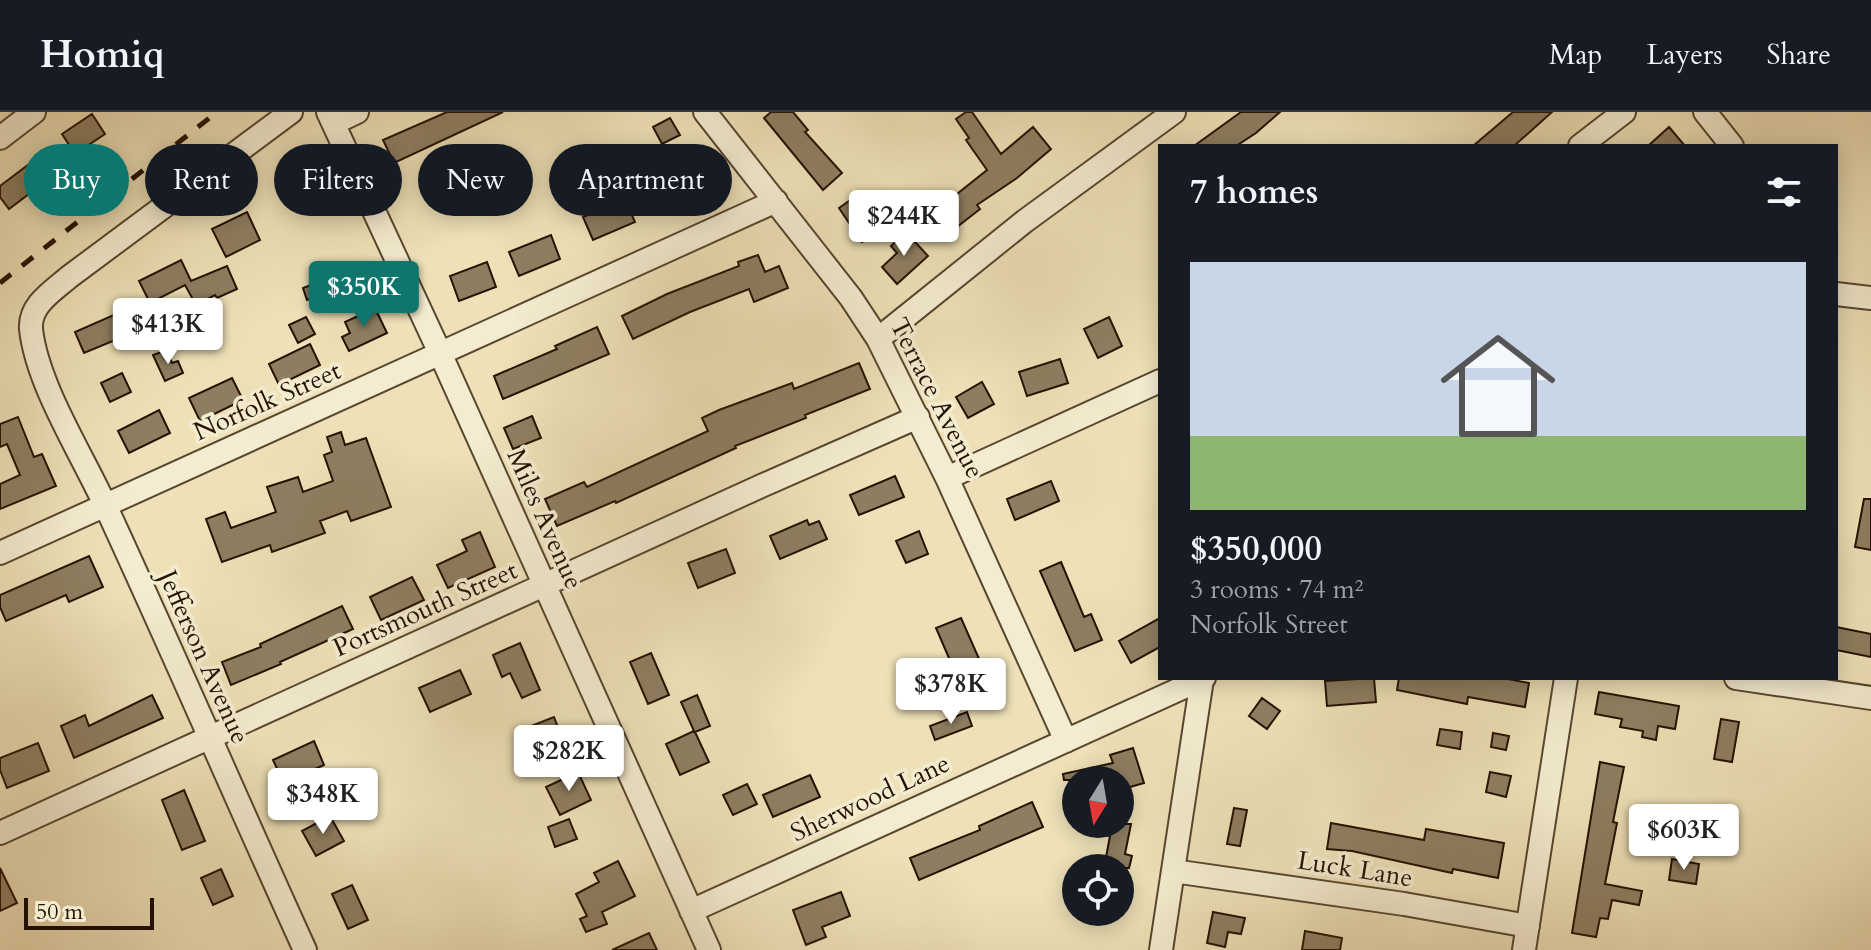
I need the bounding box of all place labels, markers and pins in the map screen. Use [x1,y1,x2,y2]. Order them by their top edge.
pin: $244K [848,190,960,258]
pin: $350K [308,261,420,329]
pin: $413K [112,298,224,366]
pin: $378K [895,658,1007,726]
pin: $282K [513,725,625,793]
pin: $348K [267,768,379,836]
pin: $603K [1628,804,1740,872]

